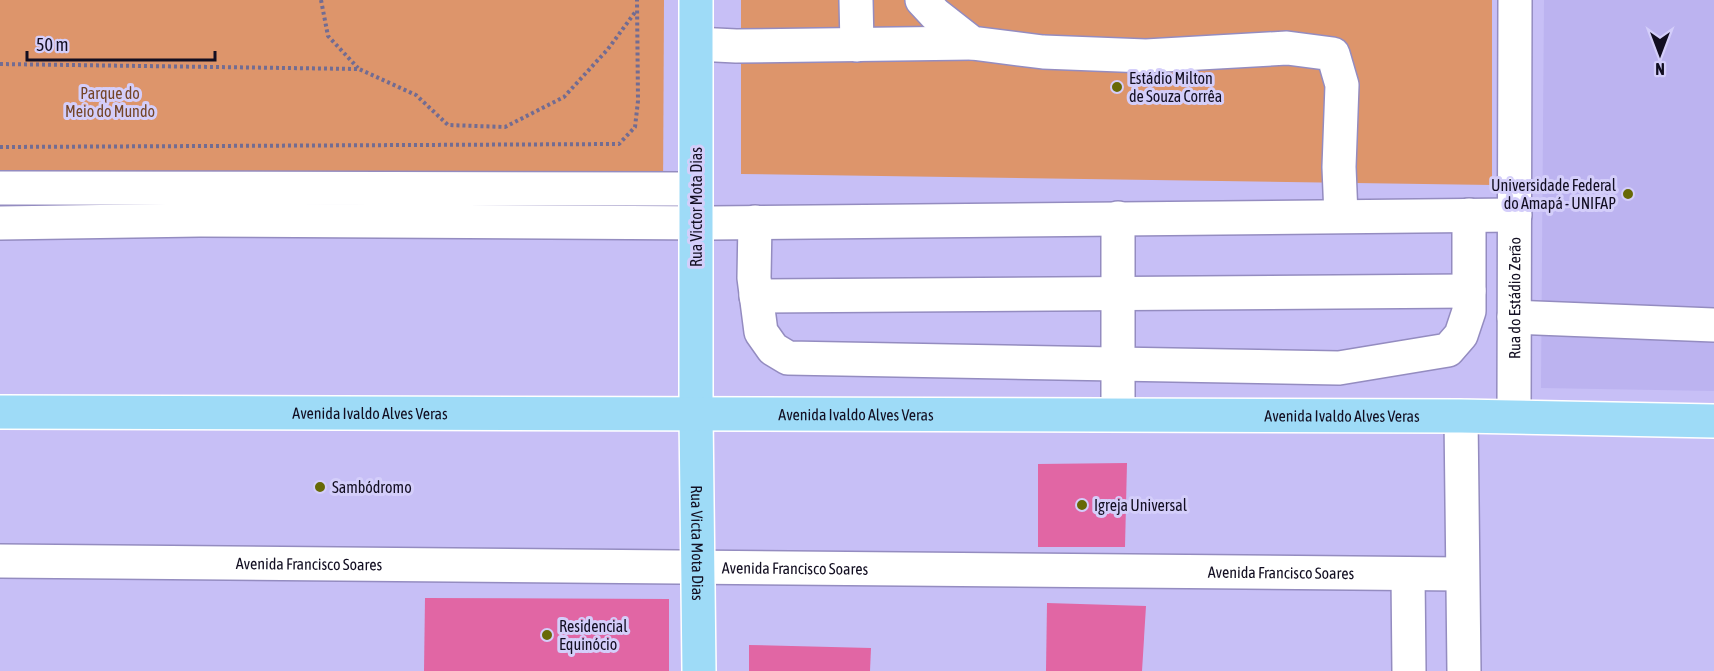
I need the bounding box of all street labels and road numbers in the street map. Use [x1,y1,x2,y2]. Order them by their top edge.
street label: Rua Victor Mota Dias [687,147,705,267]
street label: Rua do Estádio Zerão [1505,237,1523,359]
street label: Avenida Ivaldo Alves Veras [292,404,448,422]
street label: Avenida Ivaldo Alves Veras [778,405,934,424]
street label: Avenida Ivaldo Alves Veras [1264,406,1420,425]
street label: Rua Victa Mota Dias [688,485,707,601]
street label: Avenida Francisco Soares [236,554,383,573]
street label: Avenida Francisco Soares [722,558,869,578]
street label: Avenida Francisco Soares [1208,563,1355,582]

